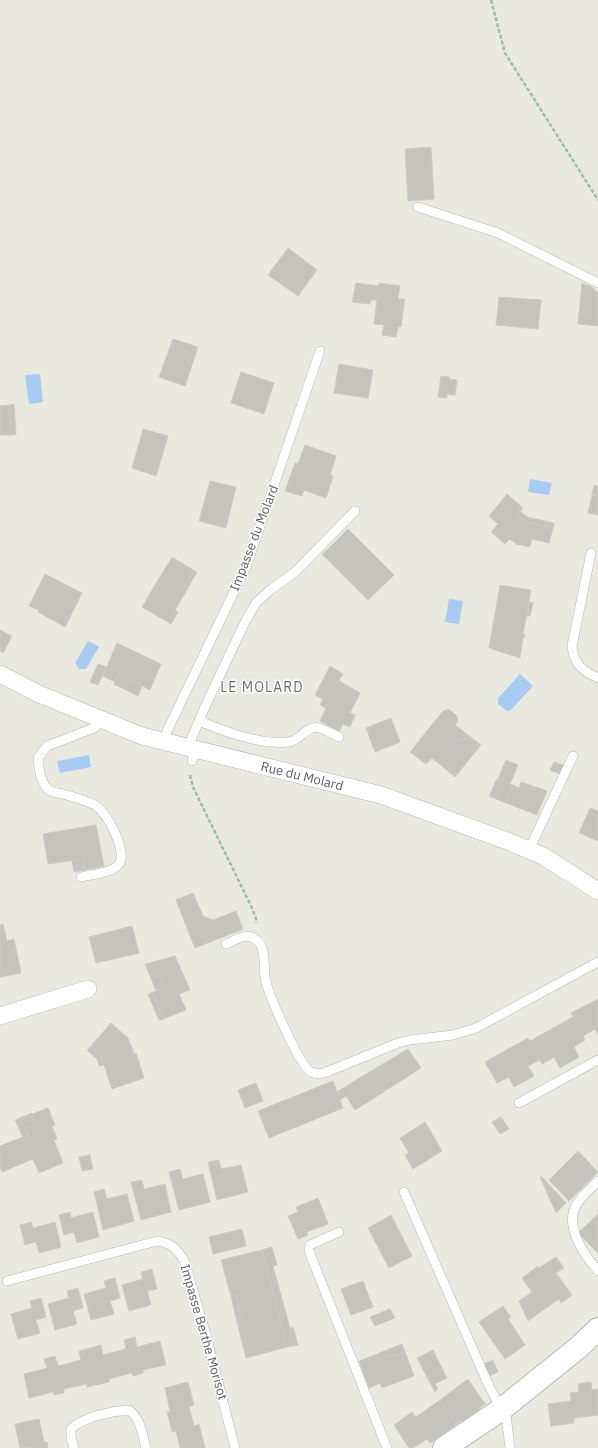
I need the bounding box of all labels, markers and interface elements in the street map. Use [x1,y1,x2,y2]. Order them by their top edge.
street label: Impasse du Molard [226,483,282,593]
district label: LE MOLARD [220,678,304,696]
street label: Rue du Molard [259,757,345,794]
street label: Impasse Berthe Morisot [176,1262,232,1402]

